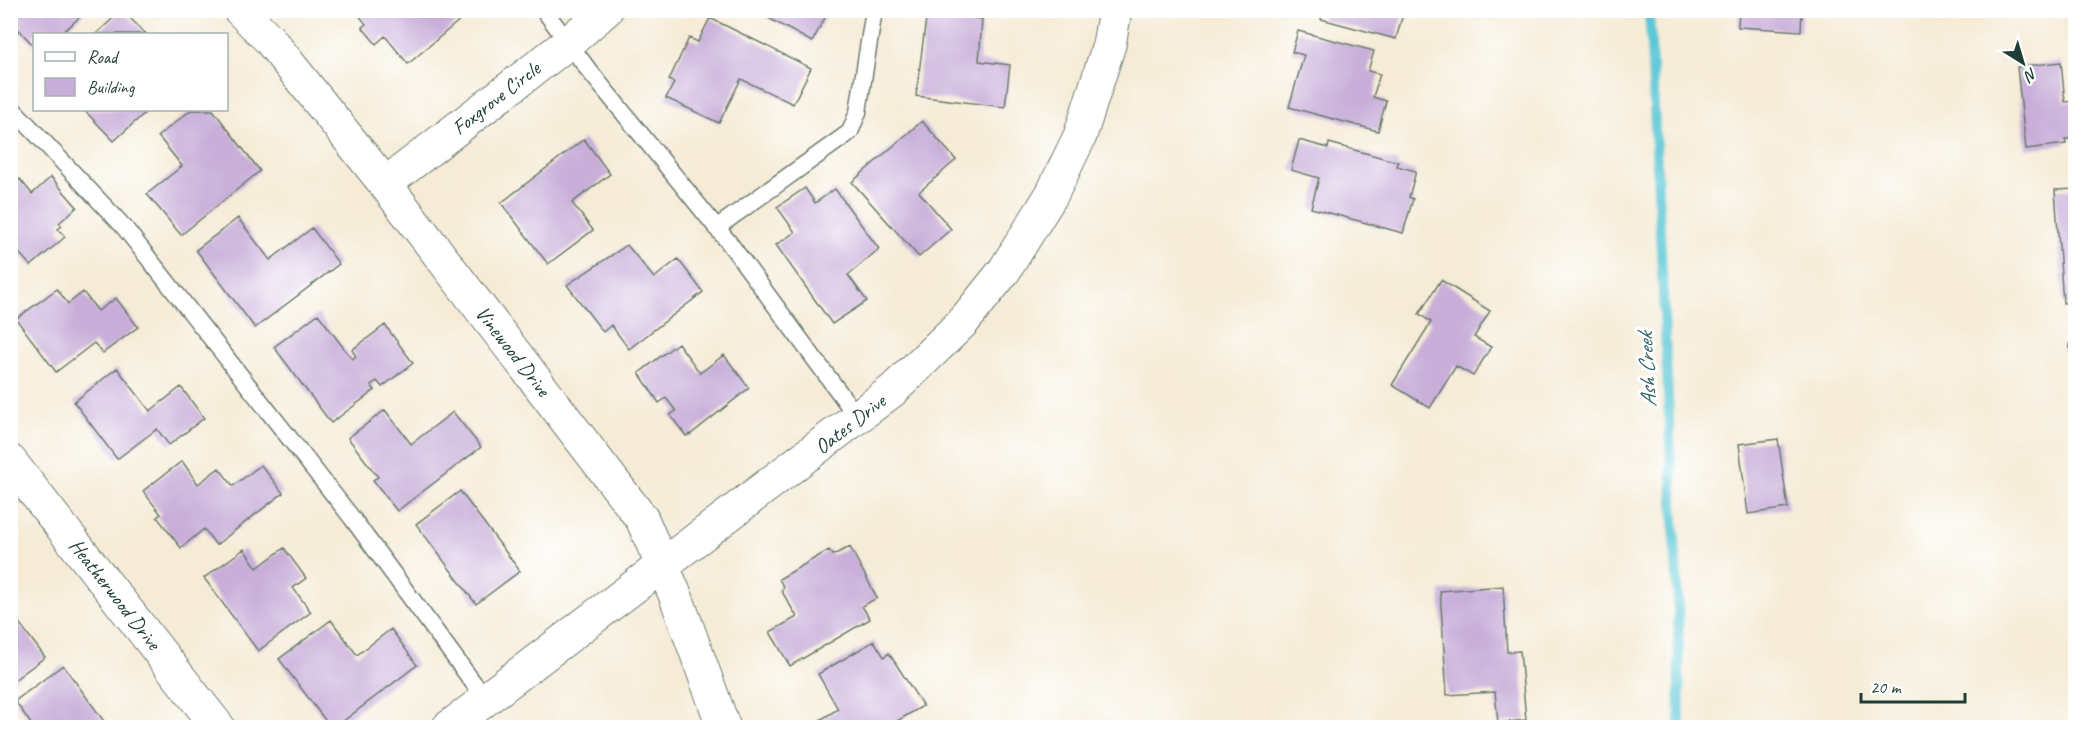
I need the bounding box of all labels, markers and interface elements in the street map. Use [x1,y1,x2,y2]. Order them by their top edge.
legend [33,33,228,111]
north arrow [1993,33,2053,93]
text: Road [87,46,120,68]
street label: Foxgrove Circle [447,55,546,140]
text: N [2019,63,2041,87]
text: Building [87,76,136,98]
street label: Vinewood Drive [470,301,557,402]
water label: Ash Creek [1631,328,1663,408]
street label: Oates Drive [809,387,892,460]
street label: Heatherwood Drive [63,533,168,657]
scale bar [1861,666,1964,704]
text: 20 m [1870,676,1903,698]

